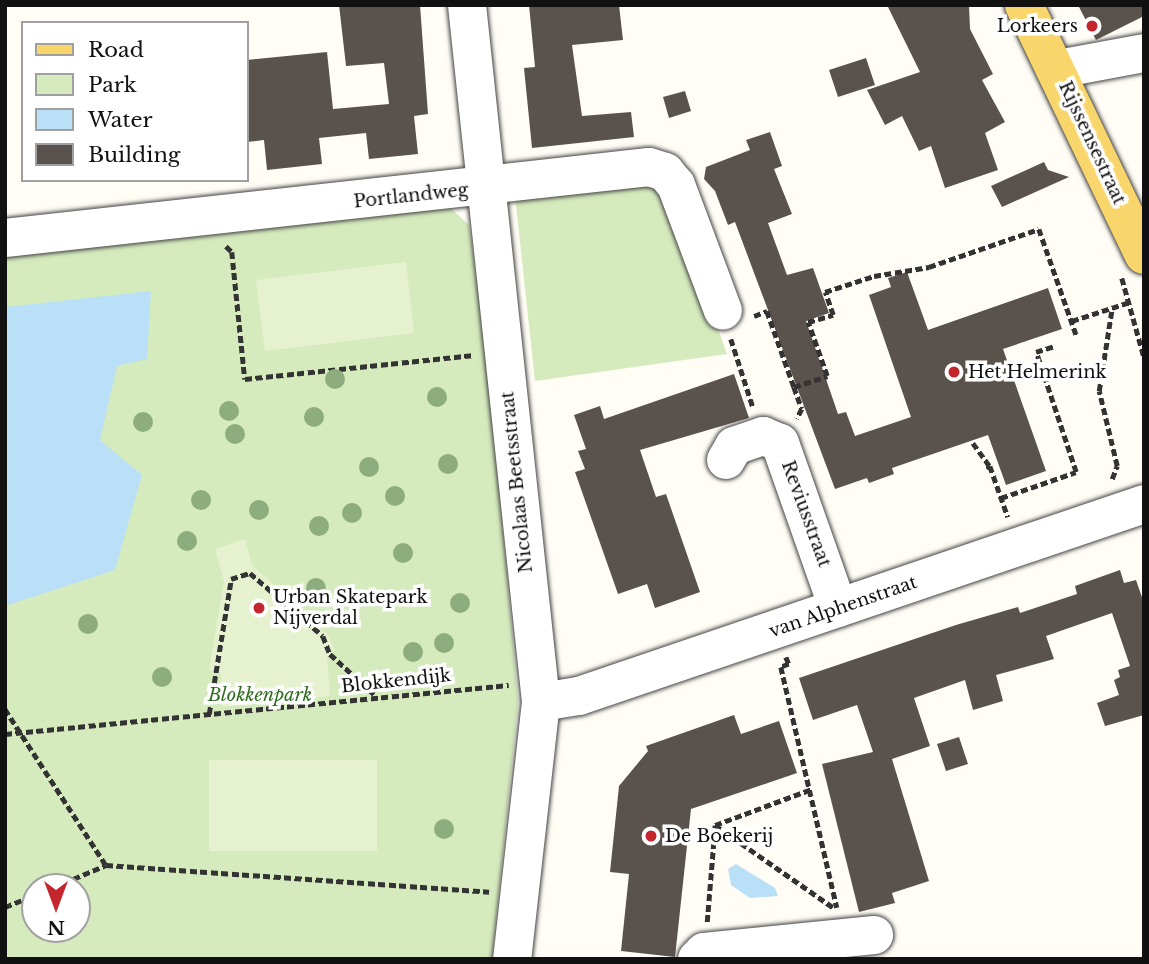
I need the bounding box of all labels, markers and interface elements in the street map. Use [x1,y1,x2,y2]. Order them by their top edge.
place label: Lorkeers [997,15,1078,37]
marker: Lorkeers [1084,18,1100,34]
legend [21,21,248,182]
text: Road [88,37,144,63]
text: Park [88,72,137,98]
street label: Rijssensestraat [1054,78,1130,208]
text: Water [88,107,152,133]
text: Building [88,142,180,168]
street label: Portlandweg [352,179,470,213]
place label: Het Helmerink [968,361,1107,383]
marker: Het Helmerink [946,364,962,380]
street label: Nicolaas Beetsstraat [497,390,537,574]
street label: Reviusstraat [777,458,835,570]
street label: van Alphenstraat [766,571,920,643]
place label: Urban Skatepark Nijverdal [273,587,427,630]
marker: Urban Skatepark Nijverdal [251,600,267,616]
street label: Blokkendijk [340,664,452,698]
park label: Blokkenpark [208,684,312,706]
place label: De Boekerij [665,825,773,847]
marker: De Boekerij [643,828,659,844]
north arrow [21,873,91,943]
text: N [47,916,65,939]

